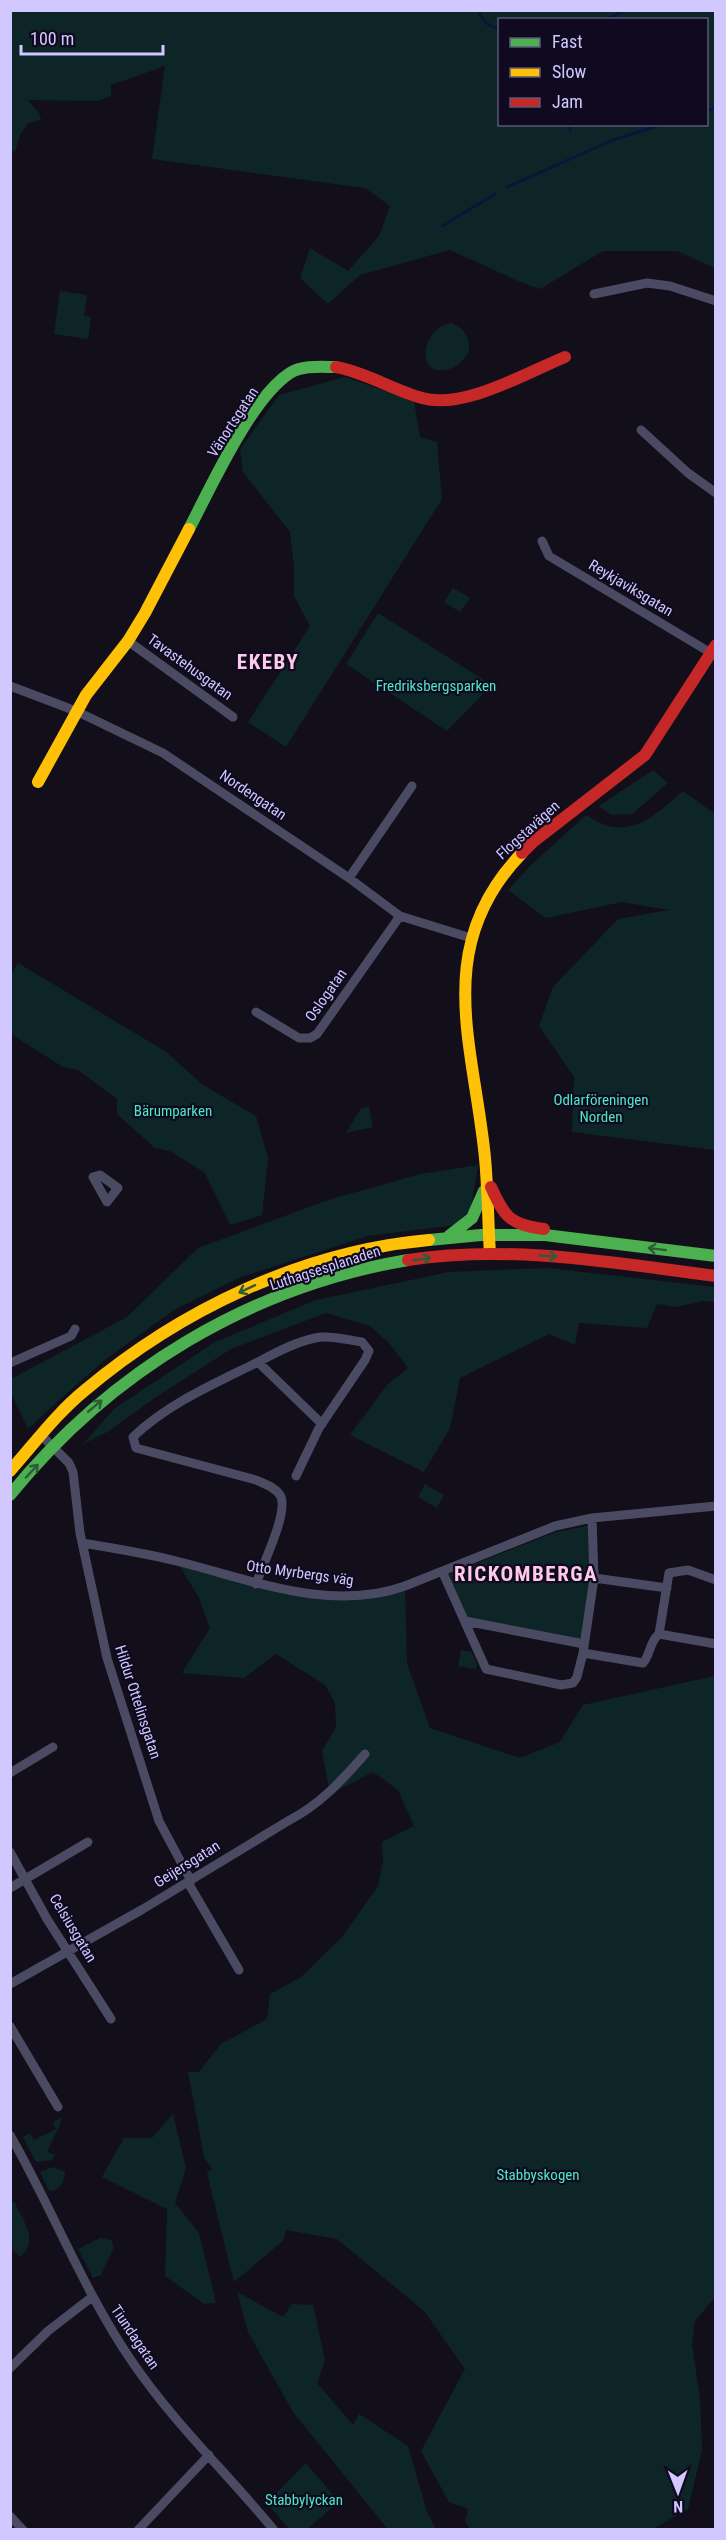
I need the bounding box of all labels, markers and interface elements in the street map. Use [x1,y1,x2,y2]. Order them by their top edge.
scale bar [21,18,164,56]
legend [498,18,708,126]
text: 100 m [30,28,74,49]
text: Fast [552,31,583,52]
text: Slow [552,61,587,82]
text: Jam [552,91,583,112]
street label: Vänortsgatan [204,384,262,460]
street label: Reykjaviksgatan [586,556,676,620]
street label: Tavastehusgatan [144,630,236,704]
district label: EKEBY [237,650,299,674]
park label: Fredriksbergsparken [376,677,496,695]
street label: Nordengatan [216,766,290,824]
street label: Flogstavägen [493,797,563,863]
street label: Oslogatan [301,965,351,1025]
park label: Odlarföreningen Norden [553,1091,649,1126]
park label: Bärumparken [134,1102,212,1120]
street label: Luthagsesplanaden [267,1242,383,1294]
one-way arrow [648,1243,668,1254]
one-way arrow [538,1251,558,1262]
one-way arrow [411,1253,431,1264]
one-way arrow [238,1284,256,1295]
one-way arrow [87,1399,102,1413]
one-way arrow [24,1463,39,1478]
street label: Otto Myrbergs väg [245,1557,355,1589]
district label: RICKOMBERGA [454,1562,598,1586]
street label: Hildur Ottelinsgatan [111,1643,165,1761]
street label: Geijersgatan [151,1837,223,1891]
street label: Celsiusgatan [46,1890,100,1966]
park label: Stabbyskogen [496,2166,580,2184]
street label: Tiundagatan [107,2301,163,2373]
north arrow [648,2462,708,2522]
park label: Stabbylyckan [265,2491,343,2509]
text: N [673,2497,683,2516]

